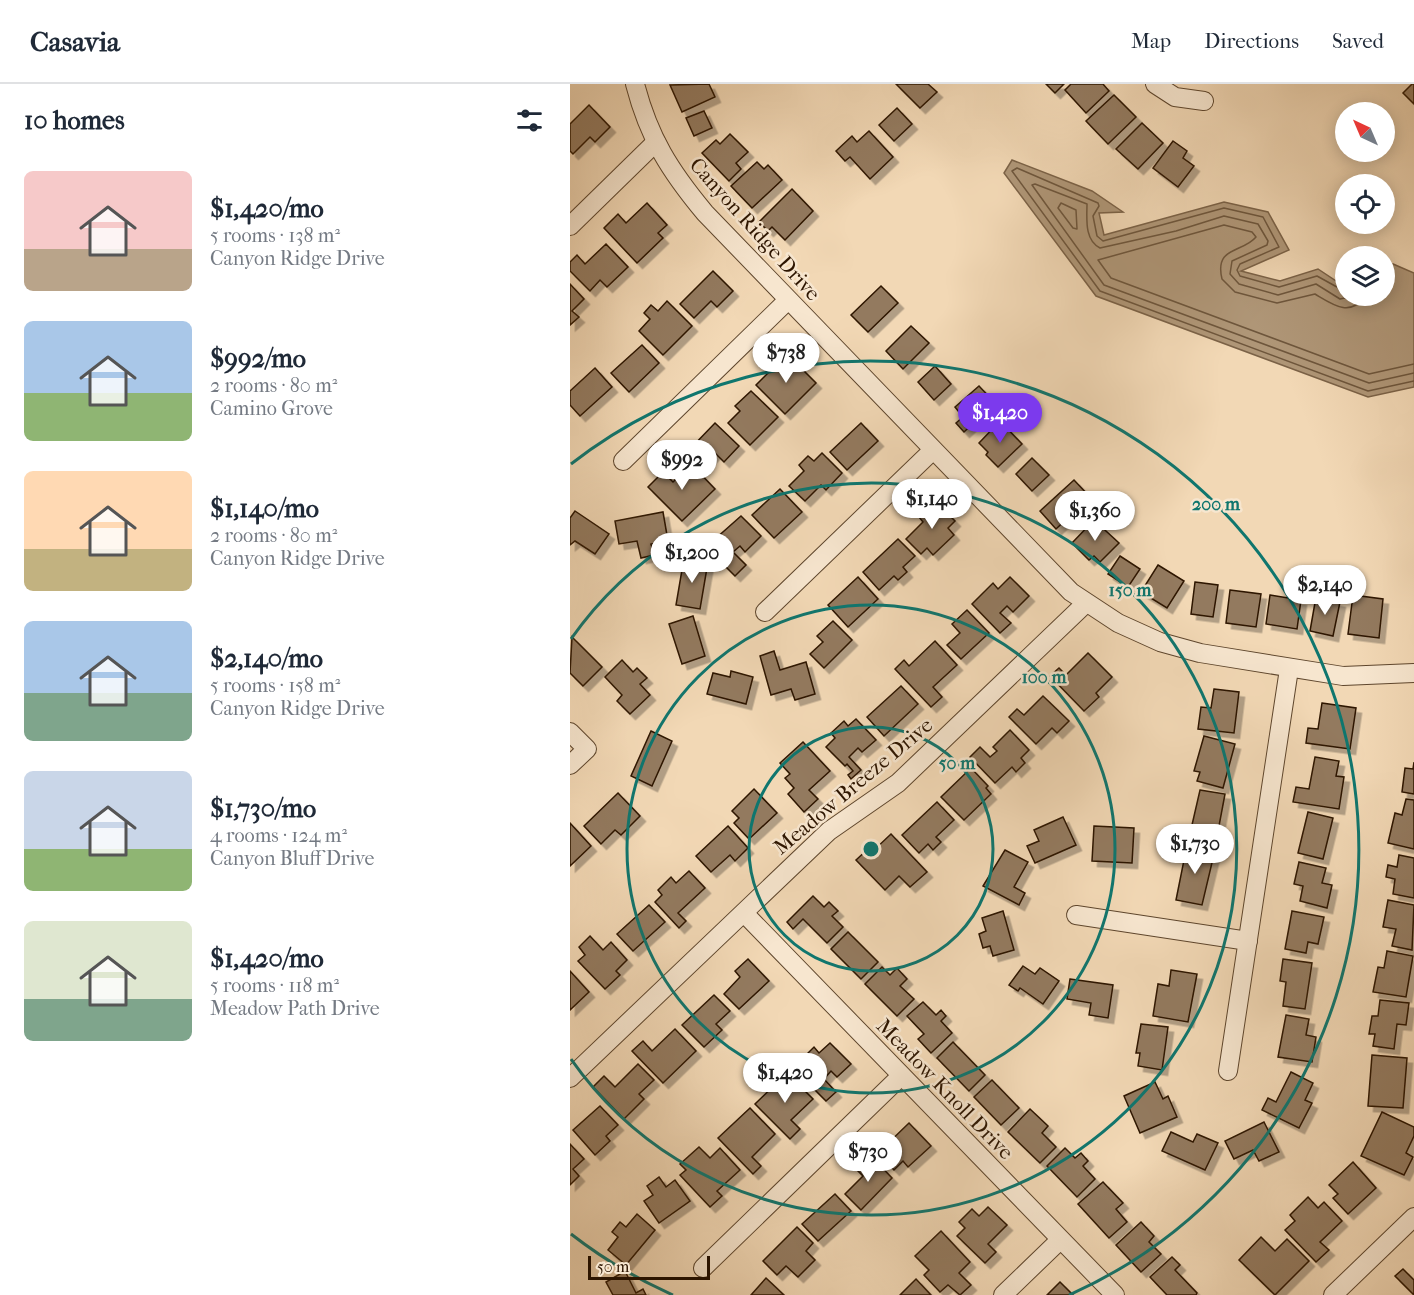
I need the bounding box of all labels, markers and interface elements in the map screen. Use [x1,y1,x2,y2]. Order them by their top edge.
text: Casavia [30,25,120,58]
text: Map [1131,29,1171,53]
text: Directions [1204,29,1299,53]
text: Saved [1332,29,1384,53]
north arrow [1335,102,1395,162]
map controls [1335,102,1395,306]
icon: filters [513,104,546,137]
text: 10 homes [24,105,125,136]
street label: Canyon Ridge Drive [685,153,825,305]
button: locate [1335,174,1395,234]
text: $1,420/mo [210,193,324,224]
icon: home [72,195,144,267]
text: 5 rooms · 138 m² [210,224,340,247]
button: layers [1335,246,1395,306]
text: Canyon Ridge Drive [210,247,385,270]
pin: $738 [750,333,822,384]
text: $738 [767,341,805,364]
text: $992/mo [210,343,306,374]
icon: home [72,345,144,417]
text: 2 rooms · 80 m² [210,374,337,397]
pin: $1,420 [951,393,1049,444]
text: Camino Grove [210,397,333,420]
text: $1,420 [972,401,1028,424]
pin: $992 [646,440,718,491]
text: $992 [661,448,703,471]
pin: $1,140 [883,479,981,530]
text: $1,140 [906,487,958,510]
pin: $1,360 [1046,491,1144,542]
text: $1,140/mo [210,493,319,524]
text: 200 m [1192,494,1241,515]
icon: home [72,495,144,567]
text: $1,360 [1069,499,1121,522]
text: 2 rooms · 80 m² [210,524,337,547]
pin: $1,200 [643,533,741,584]
text: $1,200 [665,541,719,564]
text: Canyon Ridge Drive [210,547,385,570]
pin: $2,140 [1276,565,1374,616]
text: $2,140 [1297,573,1353,596]
text: 150 m [1109,580,1152,601]
text: $2,140/mo [210,643,323,674]
icon: home [72,645,144,717]
text: 100 m [1021,667,1068,688]
text: 5 rooms · 158 m² [210,674,340,697]
text: Canyon Ridge Drive [210,697,385,720]
street label: Meadow Breeze Drive [769,713,937,859]
text: 50 m [939,753,976,774]
text: $1,730/mo [210,793,316,824]
icon: home [72,795,144,867]
text: 4 rooms · 124 m² [210,824,347,847]
pin: $1,730 [1146,824,1244,875]
text: $1,730 [1170,832,1220,855]
centre of rings [861,839,881,859]
text: Canyon Bluff Drive [210,847,375,870]
text: $1,420/mo [210,943,324,974]
icon: home [72,945,144,1017]
text: 5 rooms · 118 m² [210,974,339,997]
text: Meadow Path Drive [210,997,380,1020]
street label: Meadow Knoll Drive [872,1014,1018,1164]
pin: $1,420 [736,1053,834,1104]
text: $1,420 [757,1061,813,1084]
pin: $730 [832,1132,904,1183]
text: $730 [848,1140,888,1163]
scale bar [588,1253,710,1280]
text: 50 m [597,1257,629,1276]

